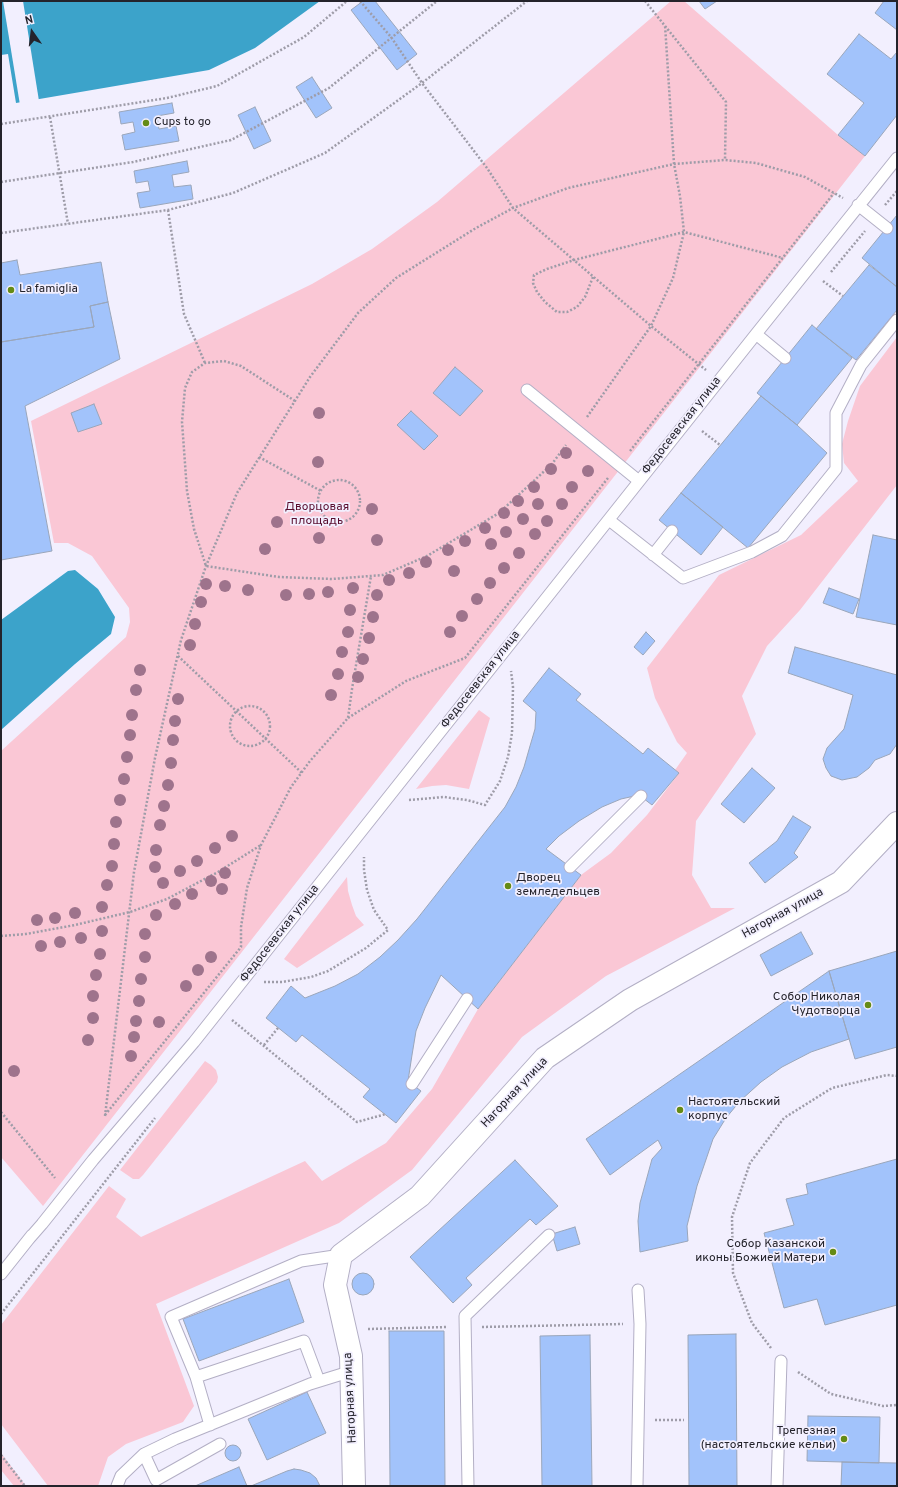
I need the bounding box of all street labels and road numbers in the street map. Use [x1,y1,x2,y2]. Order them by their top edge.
street label: Федосеевская улица [639,374,725,478]
street label: Федосеевская улица [438,628,524,732]
street label: Федосеевская улица [237,882,323,986]
street label: Нагорная улица [740,886,826,942]
street label: Нагорная улица [479,1055,551,1131]
street label: Нагорная улица [341,1352,361,1444]

